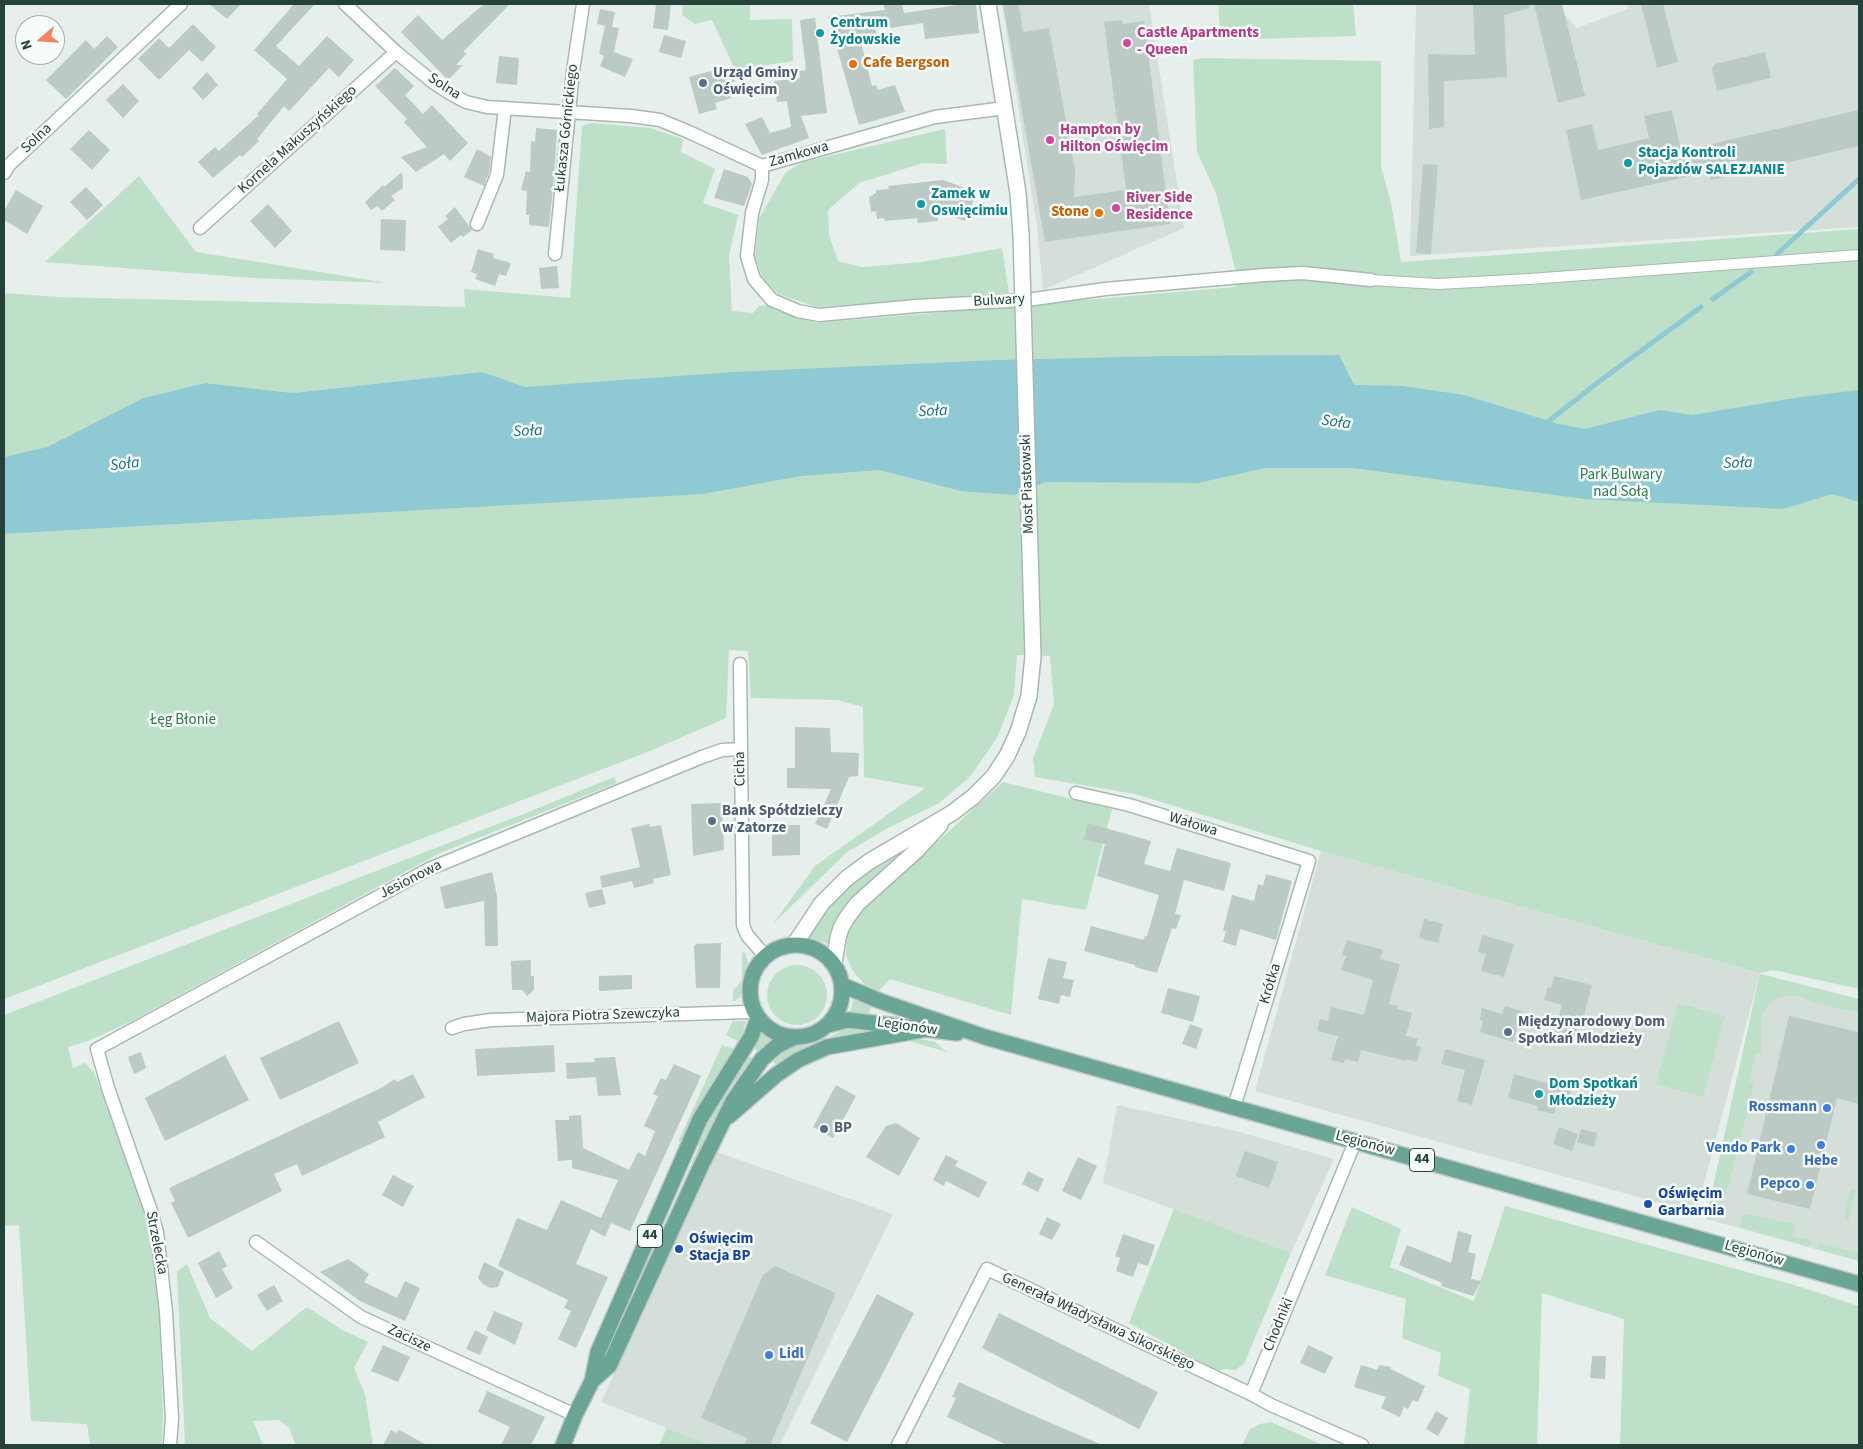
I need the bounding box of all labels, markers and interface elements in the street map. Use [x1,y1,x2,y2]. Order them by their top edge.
north arrow [15,15,65,65]
place label: Centrum Żydowskie [830,15,901,50]
place label: Castle Apartments - Queen [1137,25,1259,60]
marker: Centrum Żydowskie [814,27,826,39]
text: N [16,37,38,52]
marker: Castle Apartments - Queen [1121,37,1133,49]
place label: Cafe Bergson [863,55,950,73]
marker: Cafe Bergson [847,58,859,70]
street label: Łukasza Górnickiego [551,63,583,193]
place label: Urząd Gminy Oświęcim [713,65,798,100]
street label: Solna [424,70,464,104]
marker: Urząd Gminy Oświęcim [697,77,709,89]
street label: Kornela Makuszyńskiego [235,82,361,198]
street label: Solna [18,120,56,158]
place label: Hampton by Hilton Oświęcim [1060,122,1168,157]
marker: Hampton by Hilton Oświęcim [1044,134,1056,146]
street label: Zamkowa [767,138,831,172]
place label: Stacja Kontroli Pojazdów SALEZJANIE [1638,145,1785,180]
marker: Stacja Kontroli Pojazdów SALEZJANIE [1622,157,1634,169]
place label: Zamek w Oswięcimiu [931,186,1008,221]
place label: River Side Residence [1126,190,1193,225]
marker: Zamek w Oswięcimiu [915,198,927,210]
marker: River Side Residence [1110,202,1122,214]
place label: Stone [1051,204,1089,222]
marker: Stone [1093,207,1105,219]
street label: Bulwary [973,291,1025,311]
water label: Soła [918,402,948,422]
water label: Soła [1320,411,1352,435]
water label: Soła [513,422,543,442]
street label: Most Piastowski [1017,434,1039,534]
water label: Soła [109,454,141,476]
water label: Soła [1723,454,1753,474]
park label: Park Bulwary nad Sołą [1580,467,1662,502]
park label: Łęg Błonie [150,712,216,730]
street label: Cicha [732,751,750,787]
place label: Bank Spółdzielczy w Zatorze [722,803,843,838]
street label: Wałowa [1167,809,1219,841]
marker: Bank Spółdzielczy w Zatorze [706,815,718,827]
street label: Jesionowa [377,857,445,903]
street label: Krótka [1256,962,1286,1006]
street label: Majora Piotra Szewczyka [526,1004,680,1028]
street label: Legionów [876,1014,938,1040]
place label: Międzynarodowy Dom Spotkań Mlodzieży [1518,1014,1665,1049]
marker: Międzynarodowy Dom Spotkań Mlodzieży [1502,1026,1514,1038]
place label: Dom Spotkań Młodzieży [1549,1076,1638,1111]
marker: Dom Spotkań Młodzieży [1533,1088,1545,1100]
place label: Rossmann [1748,1099,1817,1117]
marker: Rossmann [1821,1102,1833,1114]
place label: BP [834,1120,852,1138]
marker: BP [818,1123,830,1135]
street label: Legionów [1333,1127,1397,1161]
marker: Hebe [1815,1139,1827,1151]
place label: Vendo Park [1706,1140,1781,1158]
marker: Vendo Park [1785,1143,1797,1155]
road number: 44 [1410,1148,1434,1172]
place label: Hebe [1804,1153,1838,1171]
place label: Pepco [1760,1176,1800,1194]
marker: Pepco [1804,1179,1816,1191]
place label: Oświęcim Garbarnia [1658,1186,1724,1221]
marker: Oświęcim Garbarnia [1642,1198,1654,1210]
street label: Strzelecka [141,1210,171,1276]
road number: 44 [638,1224,662,1248]
place label: Oświęcim Stacja BP [689,1231,753,1266]
street label: Legionów [1722,1237,1786,1271]
marker: Oświęcim Stacja BP [673,1243,685,1255]
street label: Generała Władysława Sikorskiego [999,1269,1197,1375]
street label: Chodniki [1260,1296,1298,1354]
street label: Zacisze [384,1321,434,1357]
place label: Lidl [779,1346,804,1364]
marker: Lidl [763,1349,775,1361]

